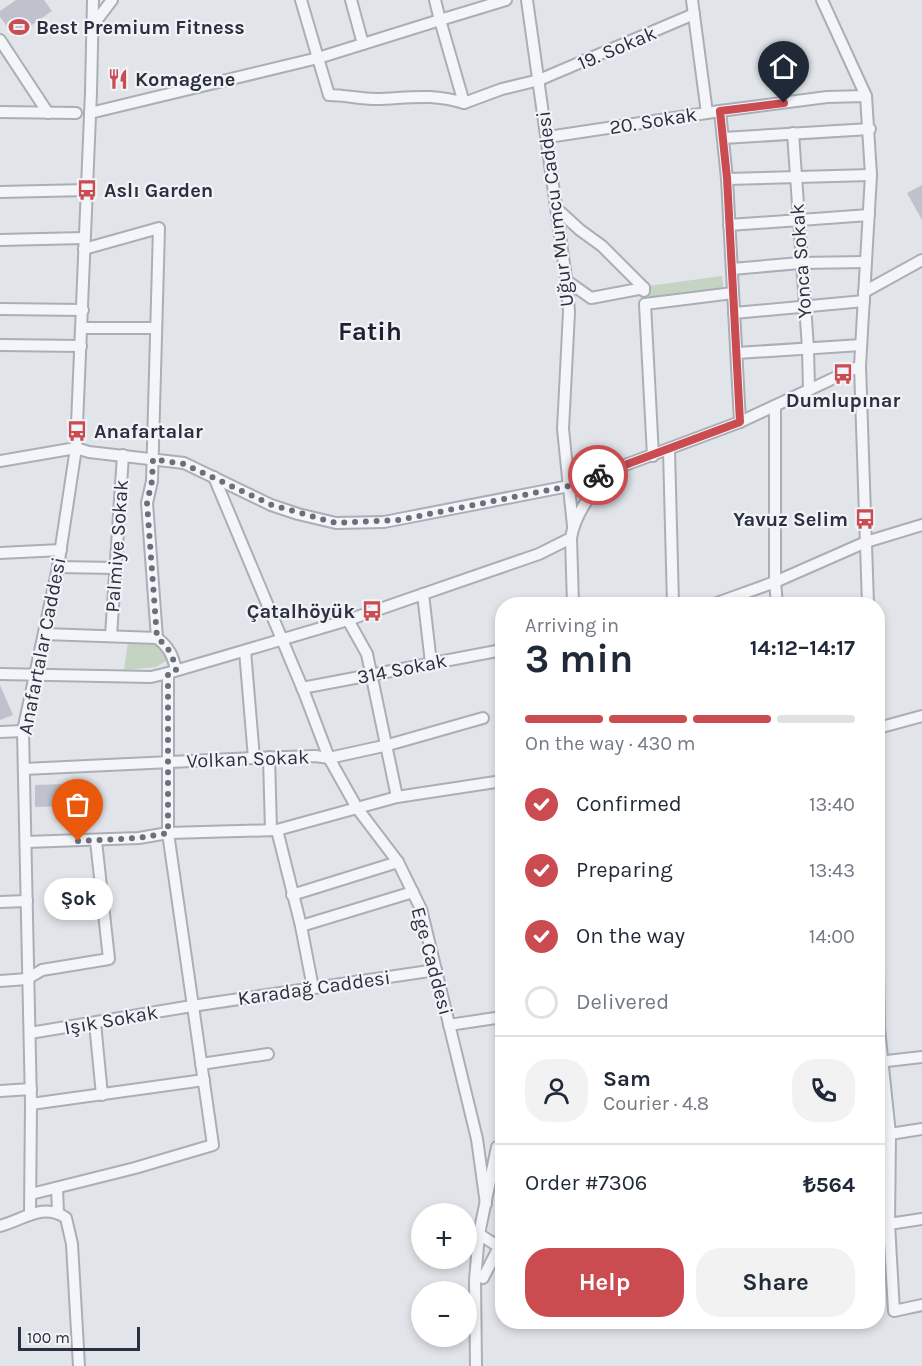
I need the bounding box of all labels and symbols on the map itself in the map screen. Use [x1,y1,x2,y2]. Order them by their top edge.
sports icon: Best Premium Fitness [7,15,31,39]
place label: Best Premium Fitness [36,16,245,39]
street label: 19. Sokak [574,21,660,75]
pin [758,41,809,103]
restaurant icon: Komagene [106,67,130,91]
place label: Komagene [135,68,235,91]
street label: 20. Sokak [608,103,698,139]
street label: Uğur Mumcu Caddesi [532,110,578,308]
bus stop icon: Aslı Garden [75,178,99,202]
place label: Aslı Garden [104,179,213,202]
street label: Yonca Sokak [786,203,816,319]
district label: Fatih [338,316,402,347]
bus stop icon: Dumlupınar [831,362,855,386]
place label: Dumlupınar [786,389,900,412]
bus stop icon: Anafartalar [65,419,89,443]
place label: Anafartalar [94,420,203,443]
courier [568,445,628,505]
street label: Palmiye Sokak [101,479,133,613]
bus stop icon: Yavuz Selim [853,507,877,531]
place label: Yavuz Selim [733,508,848,531]
street label: Anafartalar Caddesi [13,555,71,737]
bus stop icon: Çatalhöyük [360,599,384,623]
place label: Çatalhöyük [247,600,355,623]
street label: 314 Sokak [355,649,449,689]
street label: Volkan Sokak [186,745,310,773]
pin [52,779,103,841]
callout: Şok [44,877,112,919]
street label: Ege Caddesi [406,904,458,1018]
street label: Karadağ Caddesi [236,966,392,1010]
street label: Işık Sokak [62,1000,160,1040]
scale bar [18,1324,140,1352]

